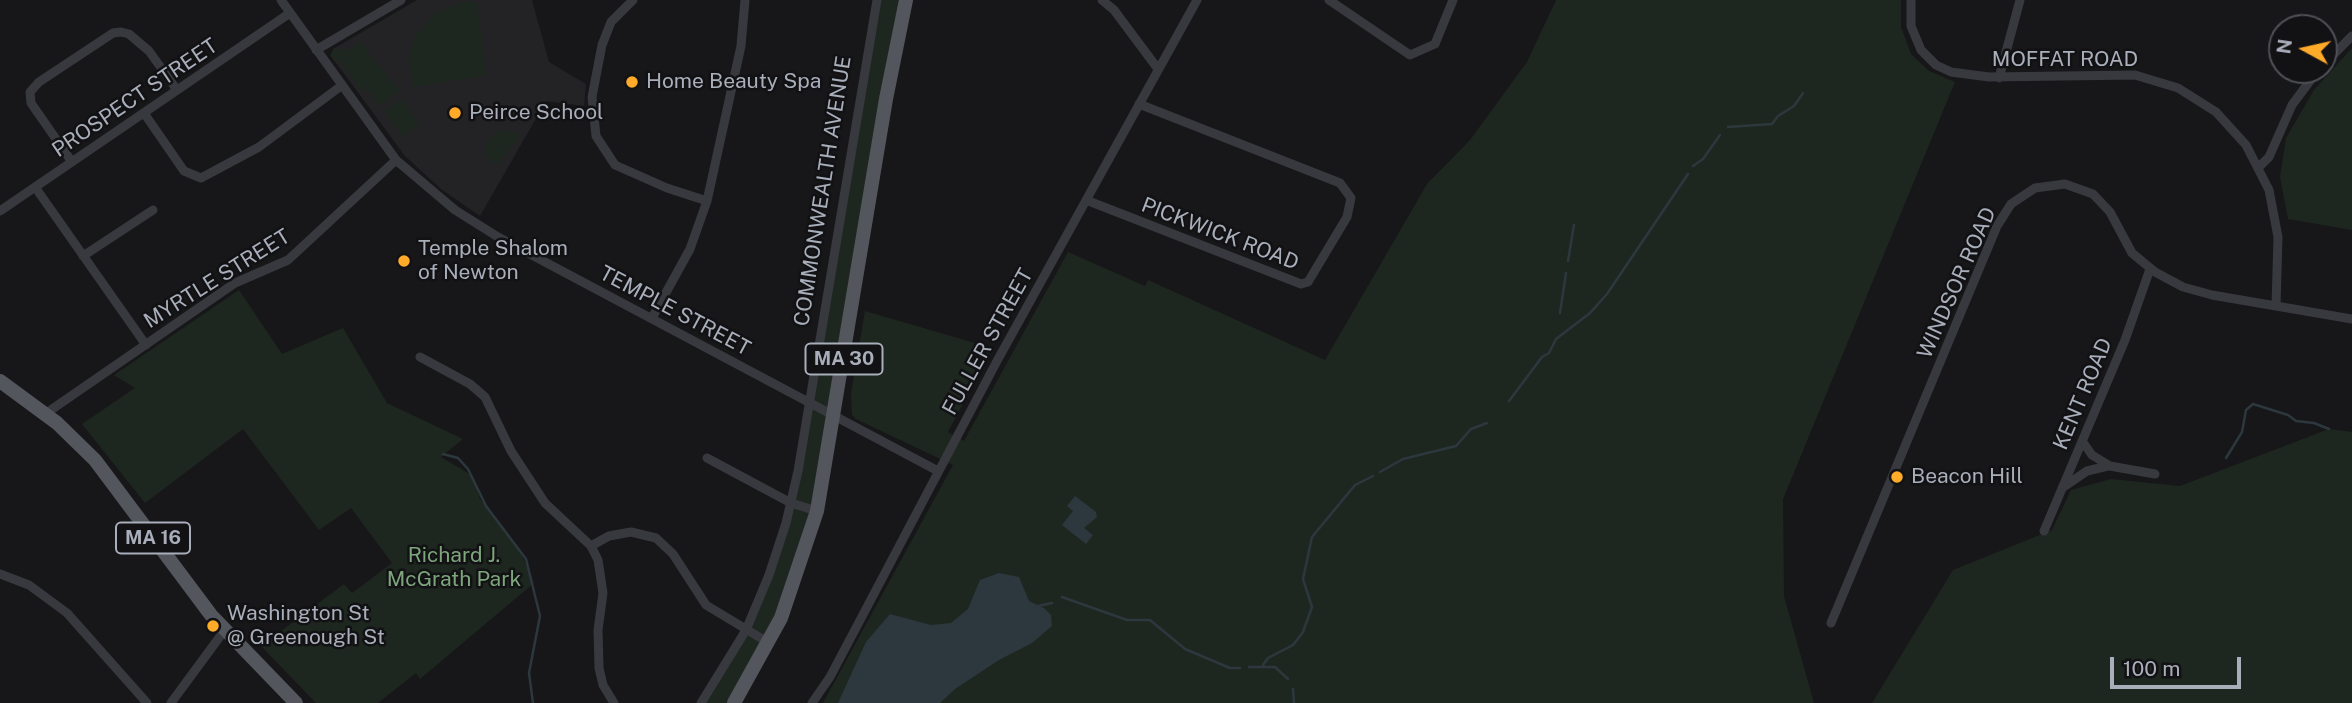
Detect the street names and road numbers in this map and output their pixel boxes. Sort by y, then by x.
street label: PROSPECT STREET [47,33,223,163]
street label: MOFFAT ROAD [1992,47,2138,73]
street label: COMMONWEALTH AVENUE [789,54,857,328]
street label: PICKWICK ROAD [1138,192,1302,276]
street label: WINDSOR ROAD [1912,203,2002,363]
street label: MYRTLE STREET [139,224,295,334]
street label: TEMPLE STREET [595,261,755,361]
street label: FULLER STREET [937,264,1039,420]
street label: KENT ROAD [2048,334,2118,454]
road number: MA 30 [806,344,882,374]
road number: MA 16 [116,523,190,554]

